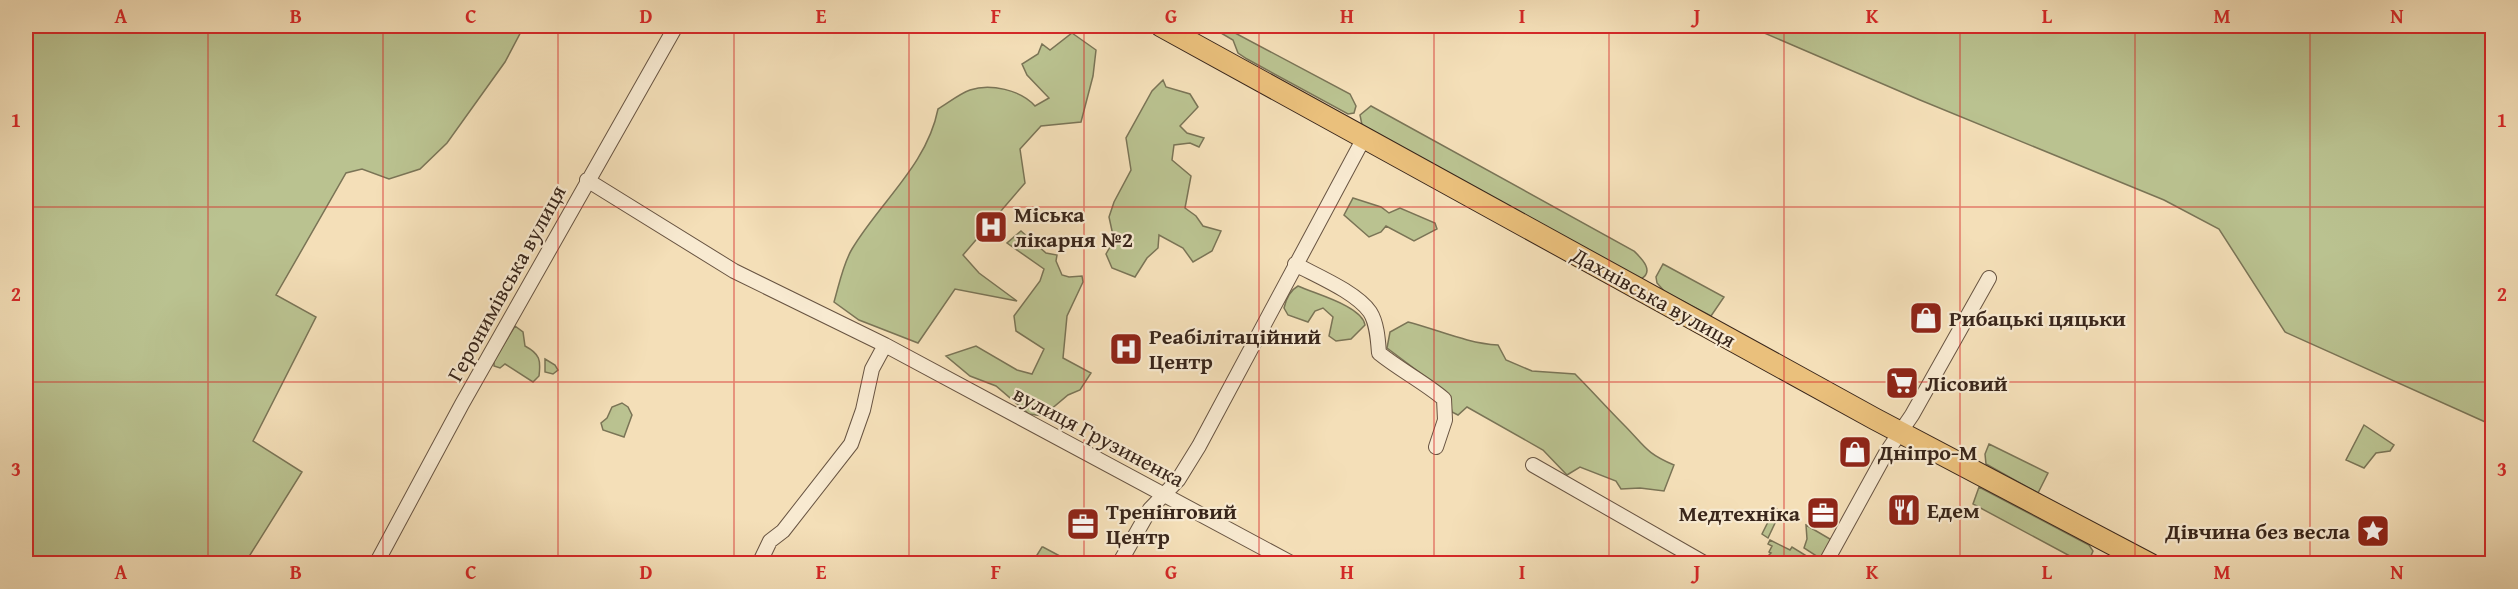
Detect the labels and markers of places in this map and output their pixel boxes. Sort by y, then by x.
place label: Міська лікарня №2 [1014,198,1133,255]
hospital icon: Міська лікарня №2 [973,209,1009,245]
shop icon: Рибацькі цяцьки [1908,300,1944,336]
place label: Рибацькі цяцьки [1949,302,2126,334]
place label: Реабілітаційний Центр [1149,320,1321,377]
hospital icon: Реабілітаційний Центр [1108,331,1144,367]
supermarket icon: Лісовий [1884,365,1920,401]
place label: Лісовий [1925,367,2008,399]
shop icon: Дніпро-М [1837,434,1873,470]
place label: Дніпро-М [1877,436,1977,468]
restaurant icon: Едем [1886,492,1922,528]
place label: Едем [1927,494,1980,526]
place label: Тренінговий Центр [1106,495,1237,552]
office icon: Медтехніка [1805,495,1841,531]
place label: Медтехніка [1679,497,1801,529]
office icon: Тренінговий Центр [1065,506,1101,542]
place icon: Дівчина без весла [2355,513,2391,549]
place label: Дівчина без весла [2164,515,2351,547]

